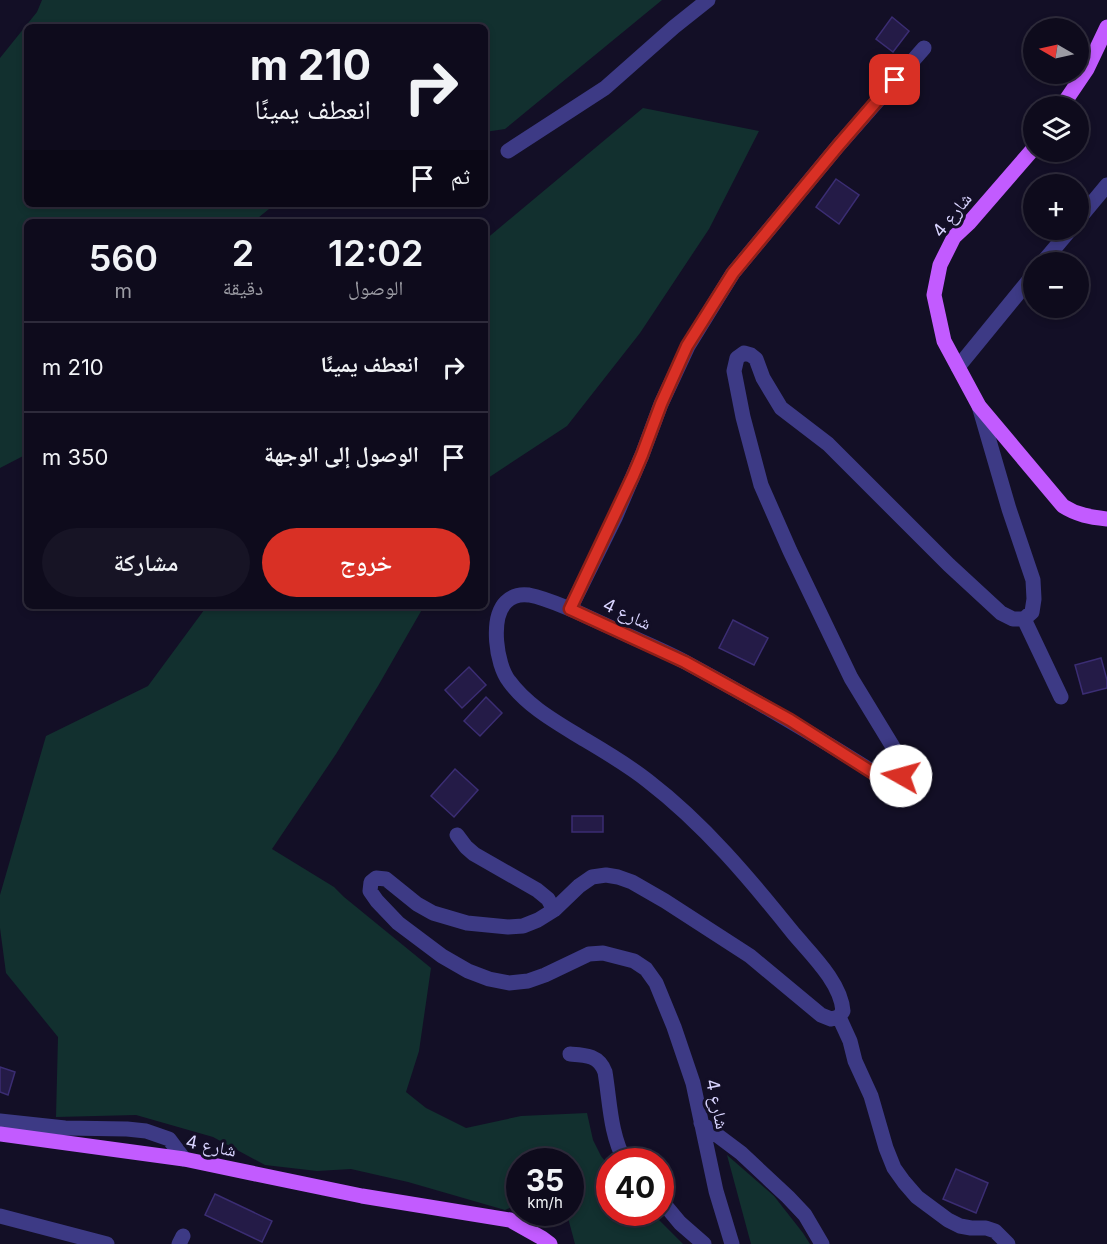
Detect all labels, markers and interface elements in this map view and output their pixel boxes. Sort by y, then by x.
north arrow [1023,18,1089,84]
map controls [1023,18,1089,318]
text: 210 m [250,39,371,90]
icon: right [392,48,470,126]
pin [869,54,920,105]
icon: arrive [878,63,911,96]
text: انعطف يمينًا [254,93,371,126]
button: layers [1023,96,1089,162]
icon: arrive [406,162,439,195]
text: ثم [451,163,470,189]
button: + [1023,174,1089,240]
street label: شارع 4 [927,188,977,242]
text: 2 [232,231,254,275]
text: 12:02 [328,231,423,275]
text: 560 [89,236,158,280]
button: − [1023,252,1089,318]
text: دقيقة [223,276,263,300]
text: الوصول [348,276,403,300]
text: m [115,279,132,303]
text: انعطف يمينًا [320,351,419,377]
icon: right [437,351,470,384]
text: 210 m [42,354,104,380]
text: الوصول إلى الوجهة [264,441,419,467]
icon: arrive [437,441,470,474]
text: 350 m [42,444,108,470]
button: مشاركة [42,528,250,597]
button: خروج [262,528,470,597]
street label: شارع 4 [599,593,655,635]
position arrow [869,744,933,808]
street label: شارع 4 [701,1077,733,1131]
street label: شارع 4 [184,1130,238,1162]
speed limit sign: 40 [596,1148,674,1226]
text: 35 [526,1162,564,1198]
text: km/h [527,1193,563,1212]

